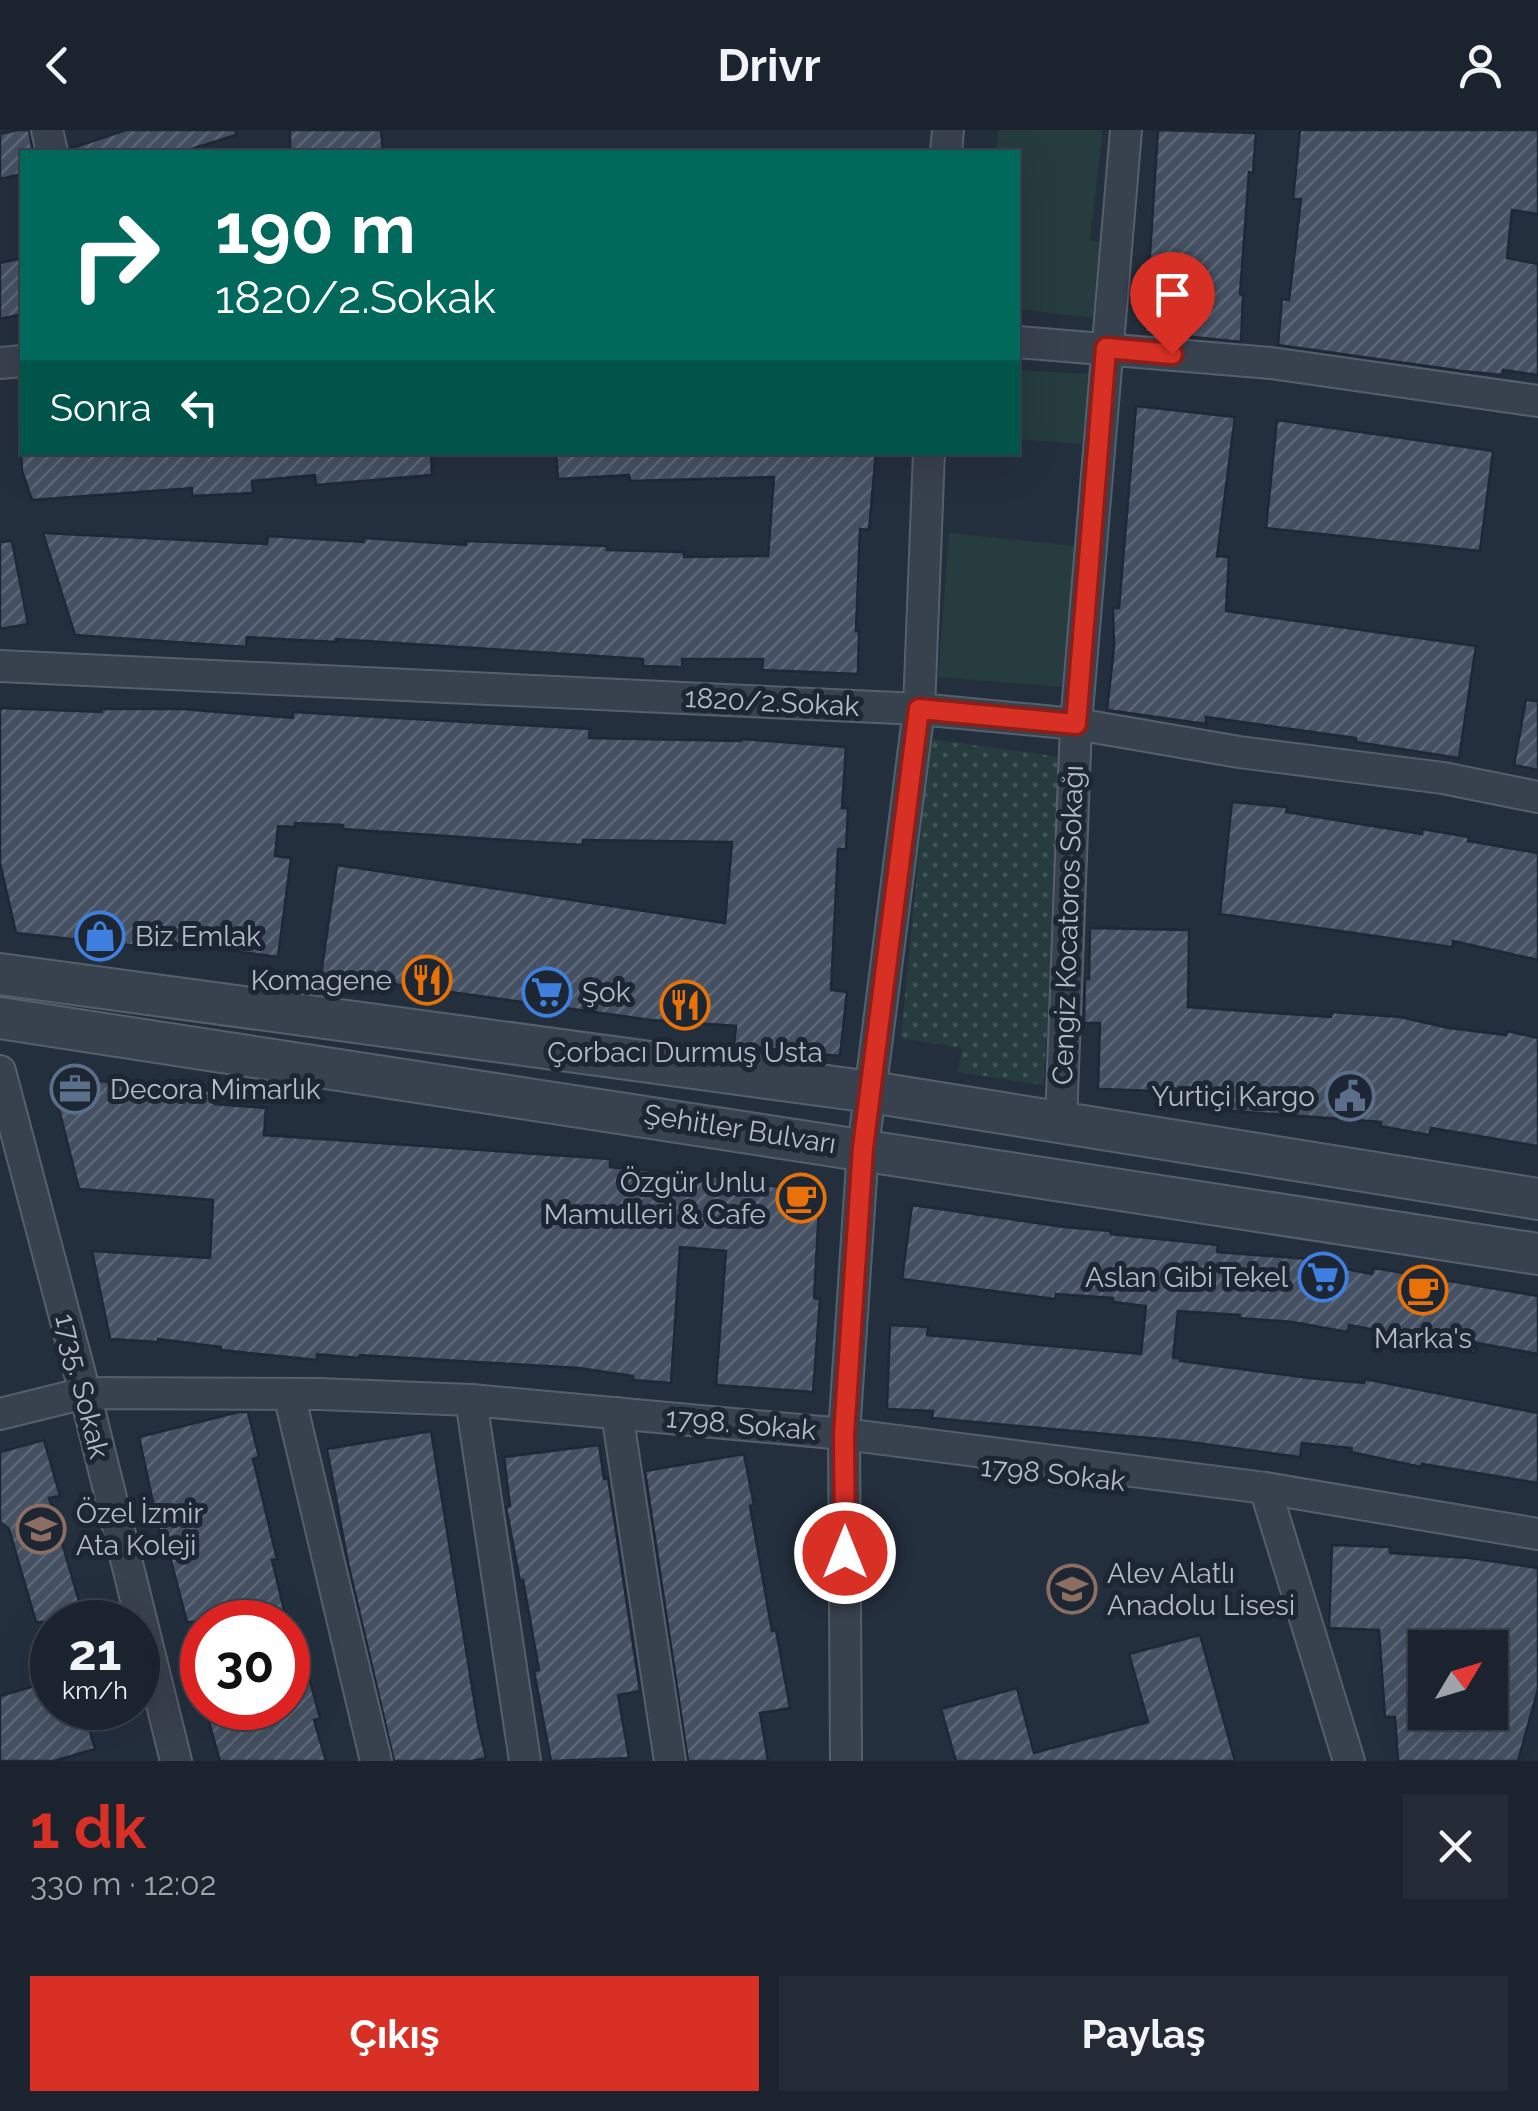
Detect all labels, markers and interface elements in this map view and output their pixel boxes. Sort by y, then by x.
icon: back [30,38,85,93]
icon: person [1453,38,1508,93]
text: Drivr [717,39,821,92]
text: 190 m [215,187,416,269]
icon: right [50,190,180,320]
pin [1130,252,1215,355]
icon: arrive [1145,267,1200,322]
text: 1820/2.Sokak [215,271,496,324]
icon: left [172,380,227,435]
text: Sonra [50,385,152,430]
street label: 1820/2.Sokak [684,681,860,723]
street label: Cengiz Kocatoros Sokağı [1046,764,1090,1086]
shop icon: Biz Emlak [74,910,126,962]
place label: Biz Emlak [135,920,261,953]
restaurant icon: Komagene [401,954,453,1006]
place label: Komagene [251,964,392,997]
supermarket icon: Şok [521,966,573,1018]
place label: Şok [582,976,631,1009]
restaurant icon: Çorbacı Durmuş Usta [659,979,711,1031]
place label: Çorbacı Durmuş Usta [547,1036,823,1069]
office icon: Decora Mimarlık [49,1063,101,1115]
public building icon: Yurtiçi Kargo [1324,1070,1376,1122]
place label: Decora Mimarlık [110,1073,321,1106]
place label: Yurtiçi Kargo [1151,1080,1315,1113]
street label: Şehitler Bulvarı [642,1098,838,1160]
place label: Özgür Unlu Mamulleri & Cafe [544,1166,766,1231]
cafe icon: Özgür Unlu Mamulleri & Cafe [775,1172,827,1224]
supermarket icon: Aslan Gibi Tekel [1297,1251,1349,1303]
place label: Aslan Gibi Tekel [1085,1261,1288,1294]
cafe icon: Marka's [1397,1264,1449,1316]
street label: 1735. Sokak [48,1310,116,1462]
place label: Marka's [1374,1322,1472,1355]
street label: 1798. Sokak [664,1401,818,1447]
street label: 1798 Sokak [979,1450,1127,1498]
place label: Özel İzmir Ata Koleji [76,1497,203,1562]
position arrow [793,1501,897,1605]
school or university icon: Özel İzmir Ata Koleji [15,1503,67,1555]
place label: Alev Alatlı Anadolu Lisesi [1107,1557,1295,1622]
school or university icon: Alev Alatlı Anadolu Lisesi [1046,1563,1098,1615]
speed limit sign: 30 [180,1600,310,1730]
text: 21 [69,1623,121,1682]
north arrow [1408,1630,1508,1730]
map controls [1408,1630,1508,1730]
text: km/h [62,1675,128,1705]
text: 1 dk [30,1792,146,1862]
button: close [1403,1794,1508,1899]
text: 330 m · 12:02 [30,1865,216,1902]
button: Çıkış [30,1976,759,2091]
button: Paylaş [779,1976,1508,2091]

